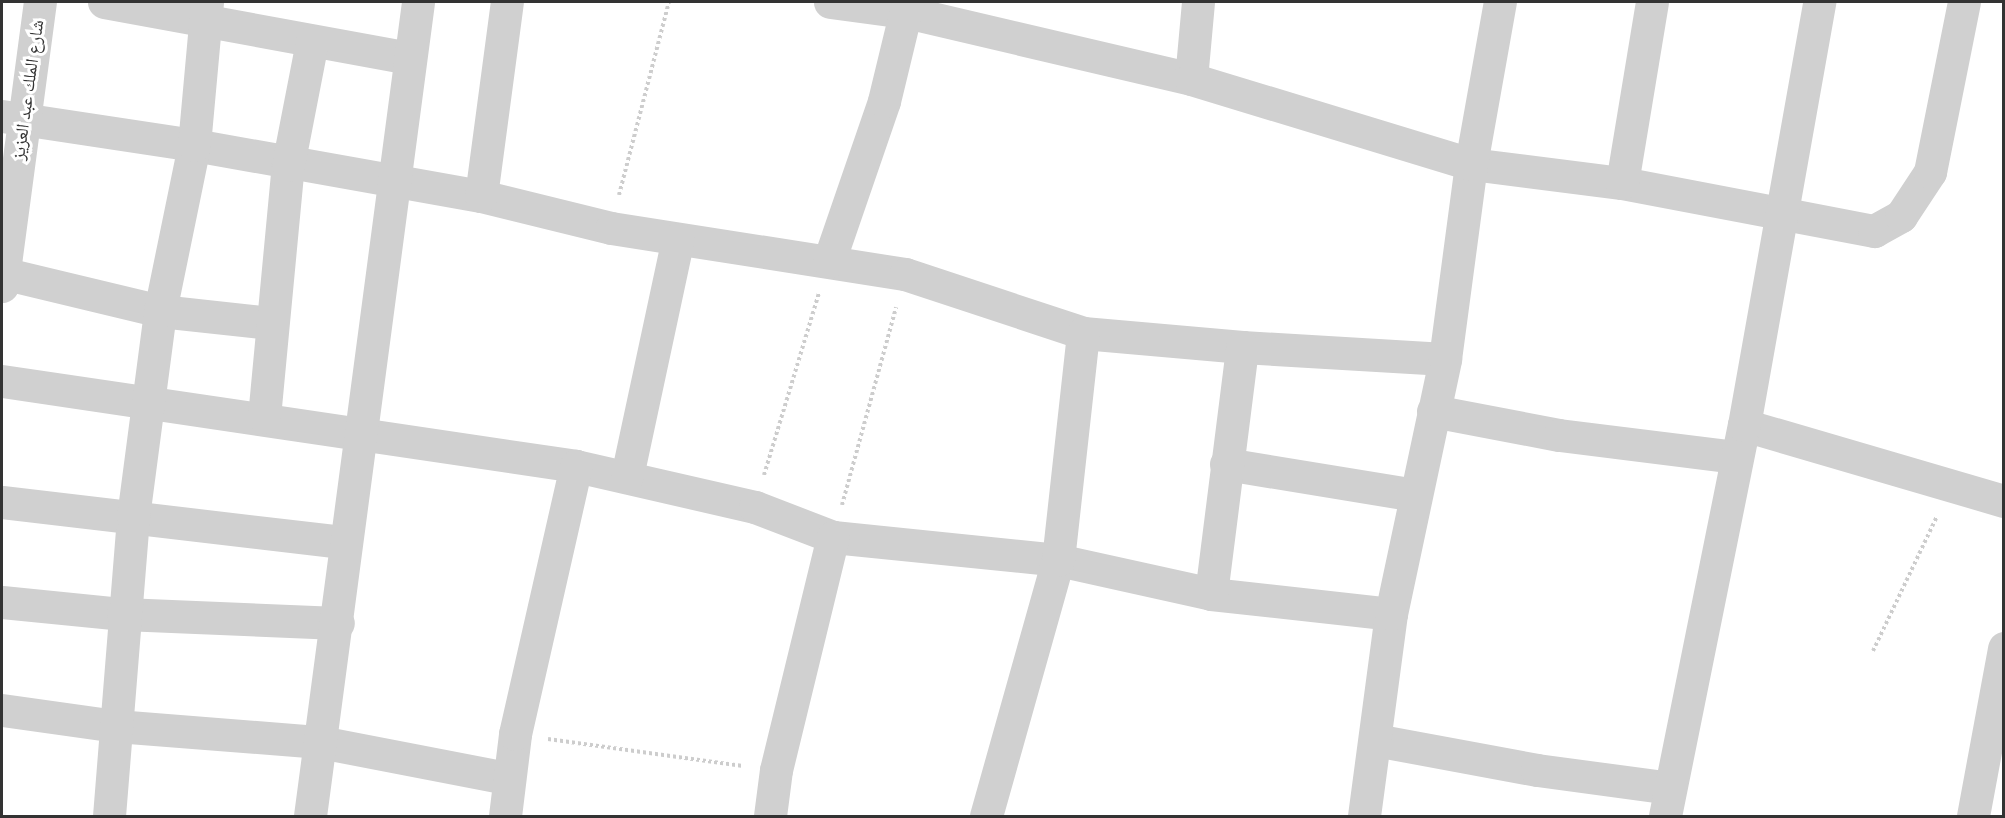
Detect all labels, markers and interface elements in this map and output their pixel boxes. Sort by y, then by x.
street label: شارع الملك عبد العزيز [7,19,49,161]

